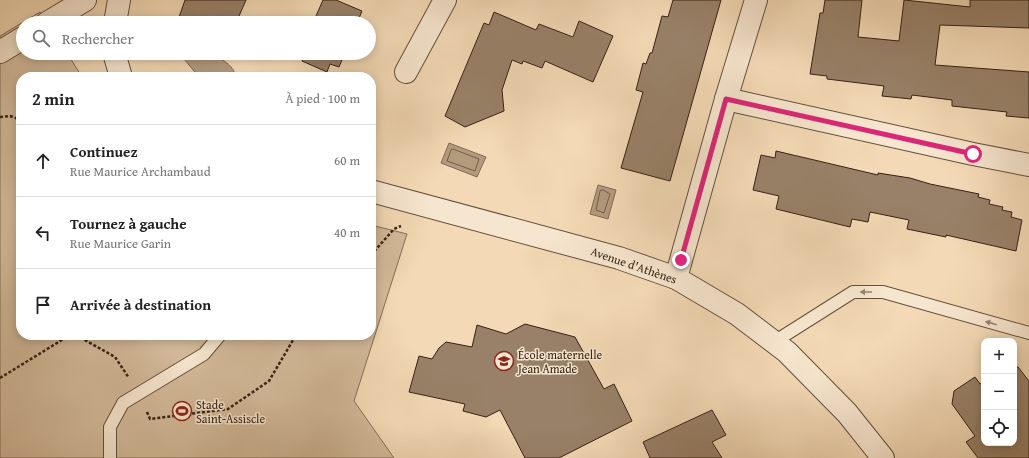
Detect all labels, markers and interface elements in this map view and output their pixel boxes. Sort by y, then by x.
search box [16,16,376,60]
icon: search [30,27,52,49]
text: Rechercher [62,28,134,49]
text: 2 min [32,86,74,111]
text: À pied · 100 m [285,89,360,108]
text: Continuez [70,141,138,162]
route start [964,145,982,163]
icon: ahead [32,150,54,172]
text: 60 m [334,151,360,170]
text: Rue Maurice Archambaud [70,162,211,181]
text: Tournez à gauche [70,213,187,234]
icon: left [32,222,54,244]
text: 40 m [334,223,360,242]
text: Rue Maurice Garin [70,234,171,253]
street label: Avenue d'Athènes [589,242,680,288]
route end [672,251,690,269]
one-way arrow [859,289,872,295]
icon: arrive [32,294,54,316]
text: Arrivée à destination [70,294,211,315]
one-way arrow [985,319,998,325]
map controls [981,338,1017,446]
button: + [981,338,1017,374]
place label: École maternelle Jean Amade [516,346,603,377]
school or university icon: École maternelle Jean Amade [493,350,515,372]
button: − [981,374,1017,410]
place label: Stade Saint-Assiscle [196,396,265,427]
sports icon: Stade Saint-Assiscle [171,400,193,422]
button: locate [981,410,1017,446]

